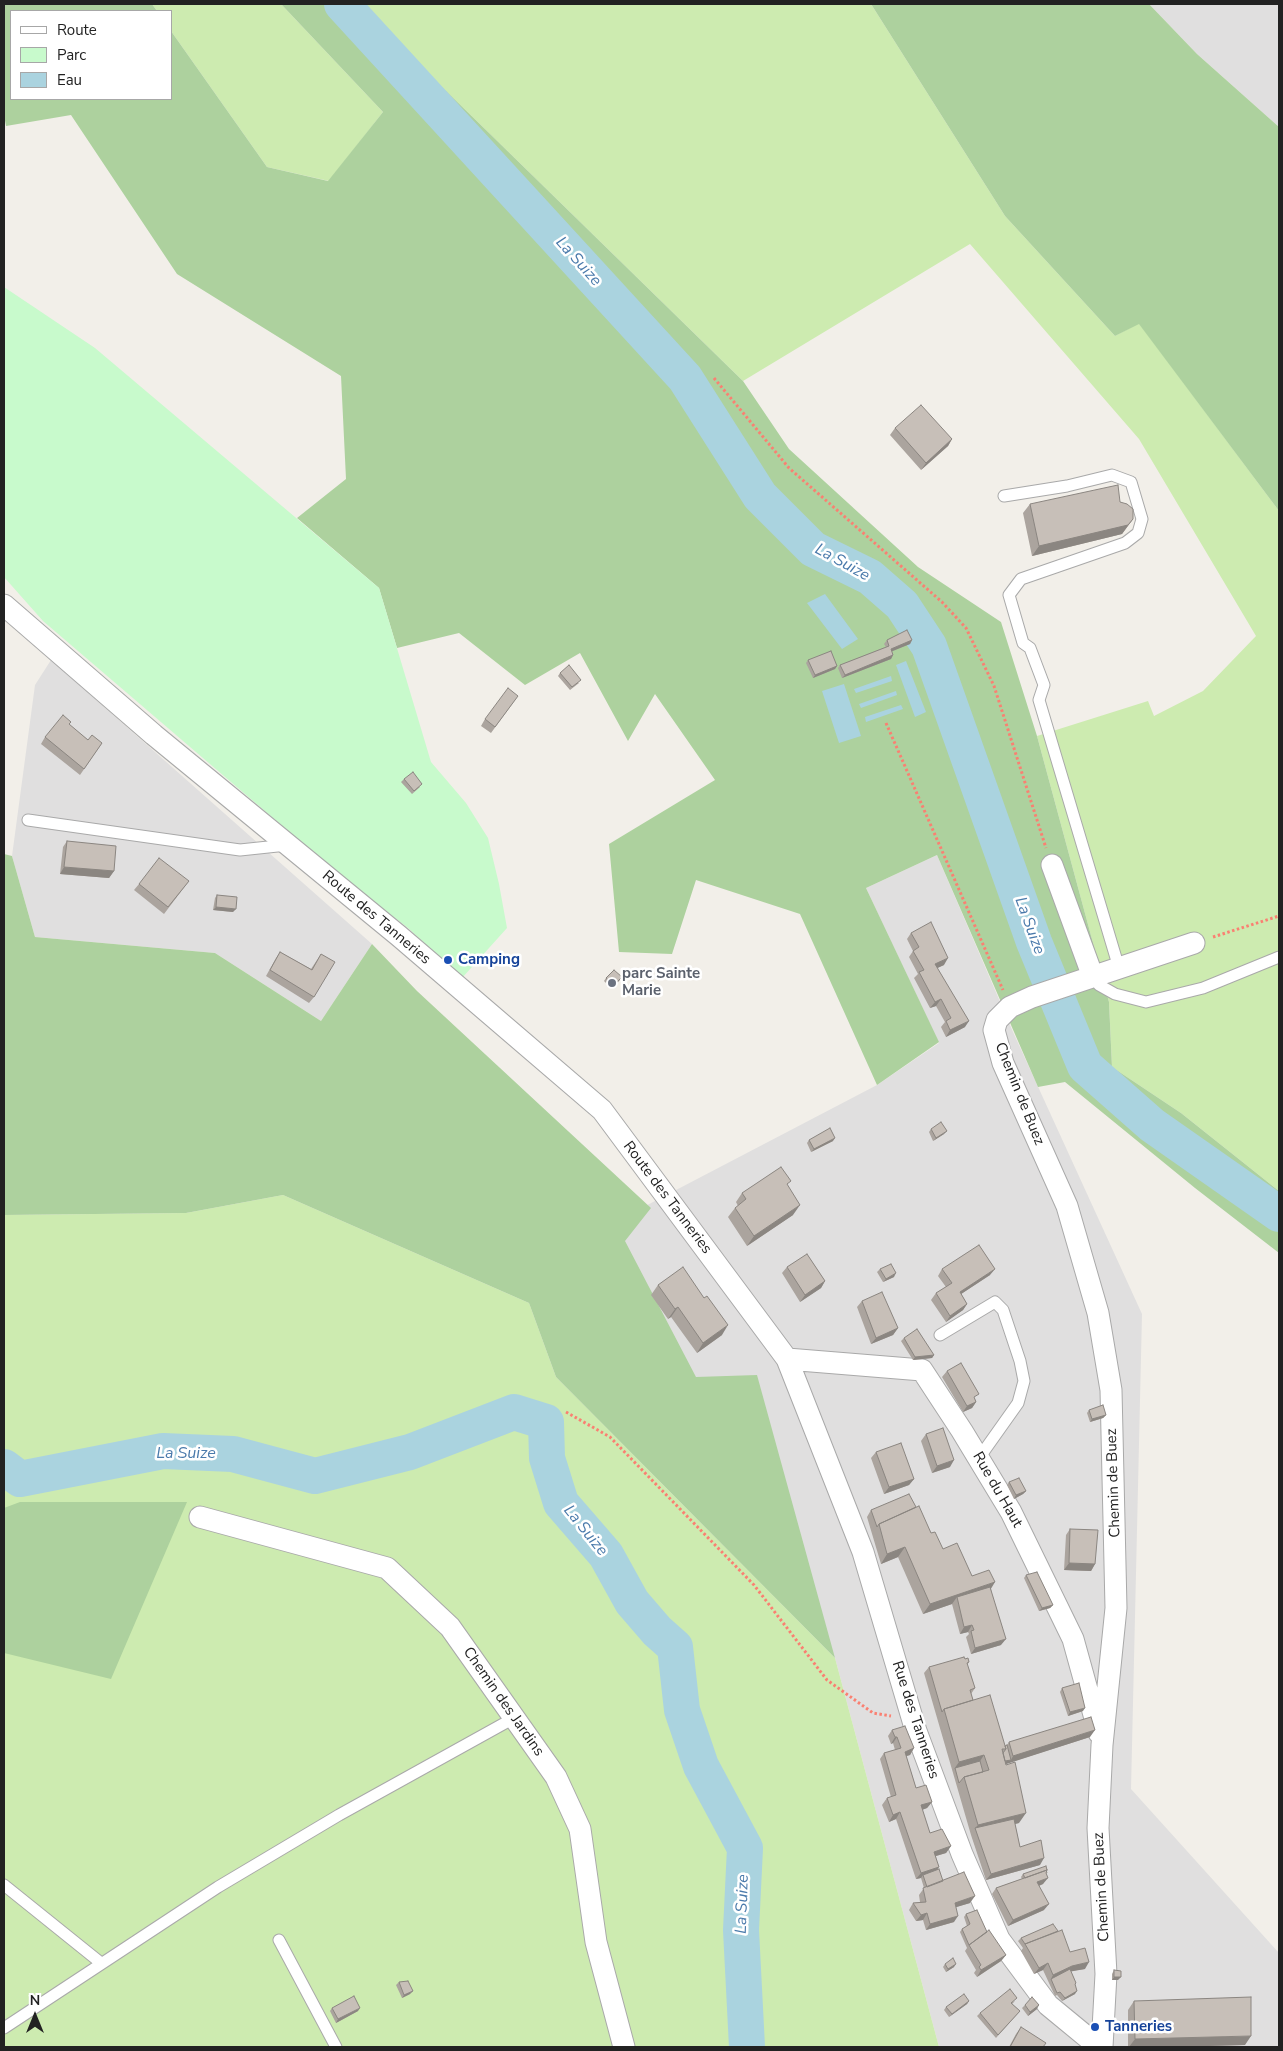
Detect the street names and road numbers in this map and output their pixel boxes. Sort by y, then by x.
street label: Route des Tanneries [318,867,434,969]
street label: Chemin de Buez [990,1040,1048,1148]
street label: Route des Tanneries [619,1138,715,1258]
street label: Chemin de Buez [1103,1428,1125,1538]
street label: Rue du Haut [968,1449,1026,1531]
street label: Chemin des Jardins [459,1644,547,1760]
street label: Rue des Tanneries [887,1659,943,1781]
street label: Chemin de Buez [1090,1832,1114,1942]

